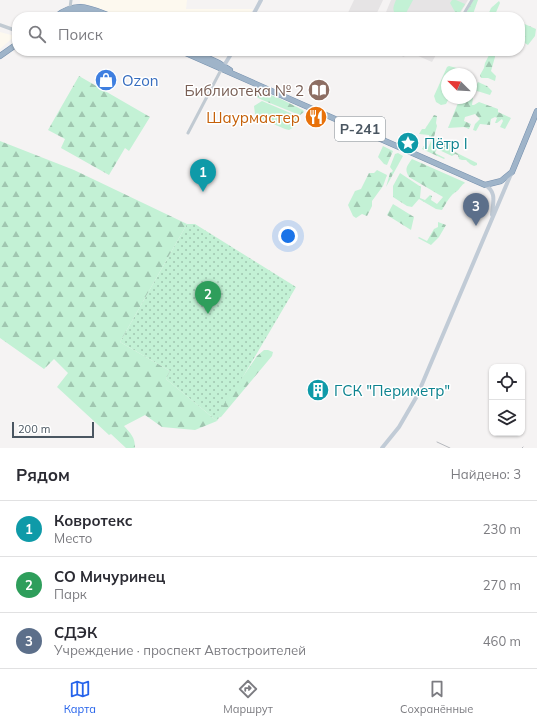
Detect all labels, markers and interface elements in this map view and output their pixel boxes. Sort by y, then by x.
search box [12,12,525,56]
icon: search [26,23,48,45]
text: Поиск [58,25,103,44]
shop icon: Ozon [93,67,119,93]
north arrow [441,68,477,104]
place label: Ozon [122,71,159,90]
library icon: Библиотека № 2 [306,77,332,103]
place label: Библиотека № 2 [184,81,304,100]
restaurant icon: Шаурмастер [303,104,329,130]
place label: Шаурмастер [206,108,300,127]
road number: Р-241 [335,117,385,141]
place icon: Пётр I [395,130,421,156]
place label: Пётр I [424,134,468,153]
pin: 1 [190,159,216,192]
pin: 3 [463,193,489,226]
your location [278,226,298,246]
pin: 2 [195,281,221,314]
map controls [489,364,525,436]
button: locate [489,364,525,400]
building icon: ГСК "Периметр" [305,377,331,403]
place label: ГСК "Периметр" [334,381,450,400]
button: layers [489,400,525,436]
scale bar [12,420,94,439]
text: 200 m [18,422,50,436]
text: Рядом [16,464,70,485]
text: Найдено: 3 [451,466,521,482]
text: Ковротекс [54,511,133,530]
text: 1 [25,521,33,537]
text: 230 m [483,521,521,537]
text: Место [54,530,92,546]
text: СО Мичуринец [54,567,165,586]
text: 2 [25,577,33,593]
text: 270 m [483,577,521,593]
text: Парк [54,586,87,602]
text: СДЭК [54,623,97,642]
text: 3 [25,633,33,649]
text: 460 m [483,633,521,649]
text: Учреждение · проспект Автостроителей [54,642,306,658]
tab: Карта [64,678,96,716]
tab: Маршрут [223,678,273,716]
tab: Сохранённые [400,678,473,716]

